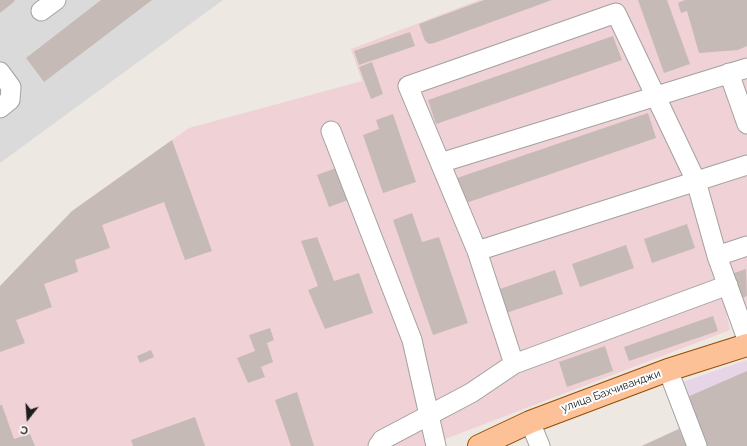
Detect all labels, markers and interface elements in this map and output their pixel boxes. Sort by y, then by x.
street label: улица Бахчиванджи [560,367,662,415]
north arrow [8,398,48,438]
text: С [19,423,30,437]

